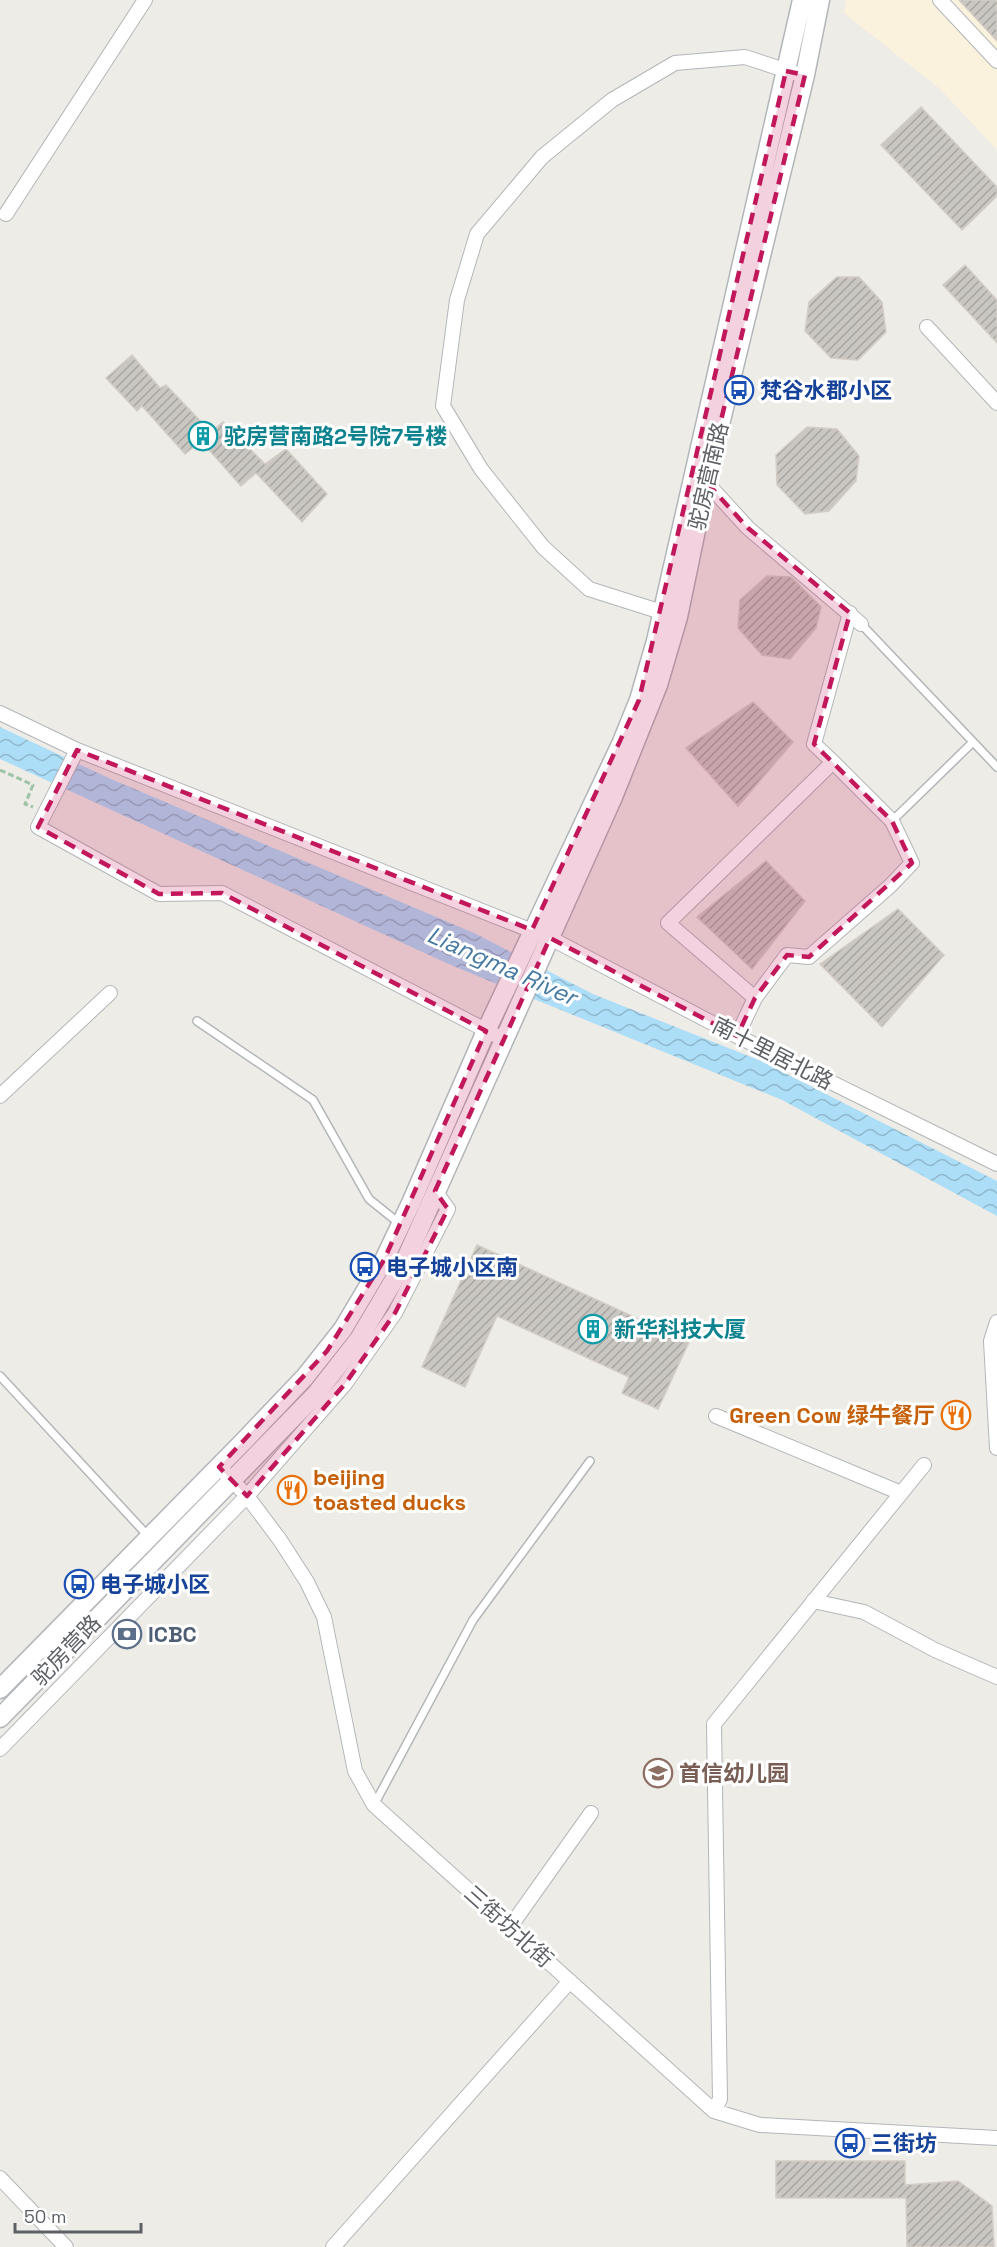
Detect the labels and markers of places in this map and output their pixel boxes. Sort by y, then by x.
bus stop icon: 梵谷水郡小区 [723,374,755,406]
place label: 梵谷水郡小区 [760,376,892,404]
building icon: 驼房营南路2号院7号楼 [187,420,219,452]
place label: 驼房营南路2号院7号楼 [224,422,447,450]
bus stop icon: 电子城小区南 [349,1251,381,1283]
place label: 电子城小区南 [386,1253,518,1281]
building icon: 新华科技大厦 [577,1313,609,1345]
place label: 新华科技大厦 [614,1315,746,1343]
restaurant icon: Green Cow 绿牛餐厅 [940,1399,972,1431]
place label: Green Cow 绿牛餐厅 [729,1401,935,1429]
place label: beijing toasted ducks [313,1463,466,1516]
restaurant icon: beijing toasted ducks [276,1474,308,1506]
bus stop icon: 电子城小区 [63,1568,95,1600]
place label: 电子城小区 [100,1570,210,1598]
bank icon: ICBC [111,1618,143,1650]
place label: ICBC [148,1620,197,1648]
school or university icon: 首信幼儿园 [642,1757,674,1789]
place label: 首信幼儿园 [679,1759,789,1787]
bus stop icon: 三街坊 [834,2127,866,2159]
place label: 三街坊 [871,2129,937,2157]

